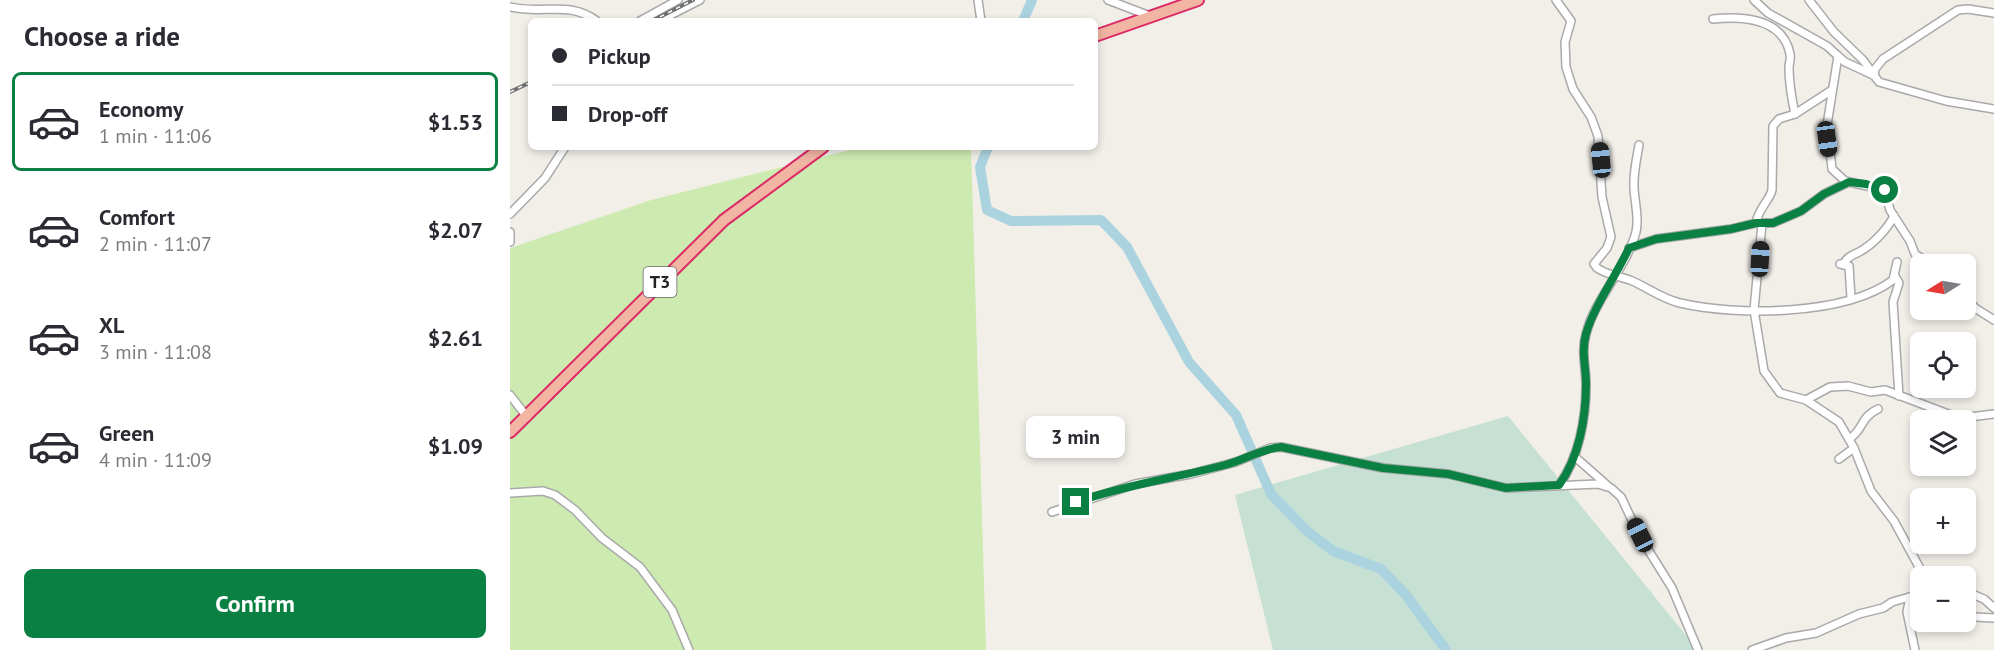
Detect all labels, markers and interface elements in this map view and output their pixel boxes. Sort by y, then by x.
text: Choose a ride [24,19,180,53]
text: Pickup [588,42,651,70]
icon: car [27,95,81,149]
text: Economy [99,95,183,123]
text: Drop-off [588,100,667,128]
text: $1.53 [428,108,483,136]
car [1816,120,1838,158]
text: 1 min · 11:06 [99,123,212,149]
car [1590,141,1612,179]
route start [1871,176,1898,203]
icon: car [27,203,81,257]
text: Comfort [99,203,175,231]
text: $2.07 [428,216,483,244]
text: 2 min · 11:07 [99,231,212,257]
car [1750,241,1770,277]
north arrow [1910,254,1976,320]
map controls [1910,254,1976,632]
road number: T3 [644,267,676,297]
icon: car [27,311,81,365]
text: XL [99,311,124,339]
text: $2.61 [428,324,483,352]
button: locate [1910,332,1976,398]
text: 3 min · 11:08 [99,339,212,365]
button: layers [1910,410,1976,476]
callout: 3 min [1026,415,1126,457]
icon: car [27,419,81,473]
text: Green [99,419,154,447]
text: 3 min [1051,424,1100,450]
text: $1.09 [428,432,483,460]
text: 4 min · 11:09 [99,447,212,473]
route end [1062,488,1089,515]
button: + [1910,488,1976,554]
car [1624,515,1656,555]
button: − [1910,566,1976,632]
button: Confirm [24,569,486,638]

